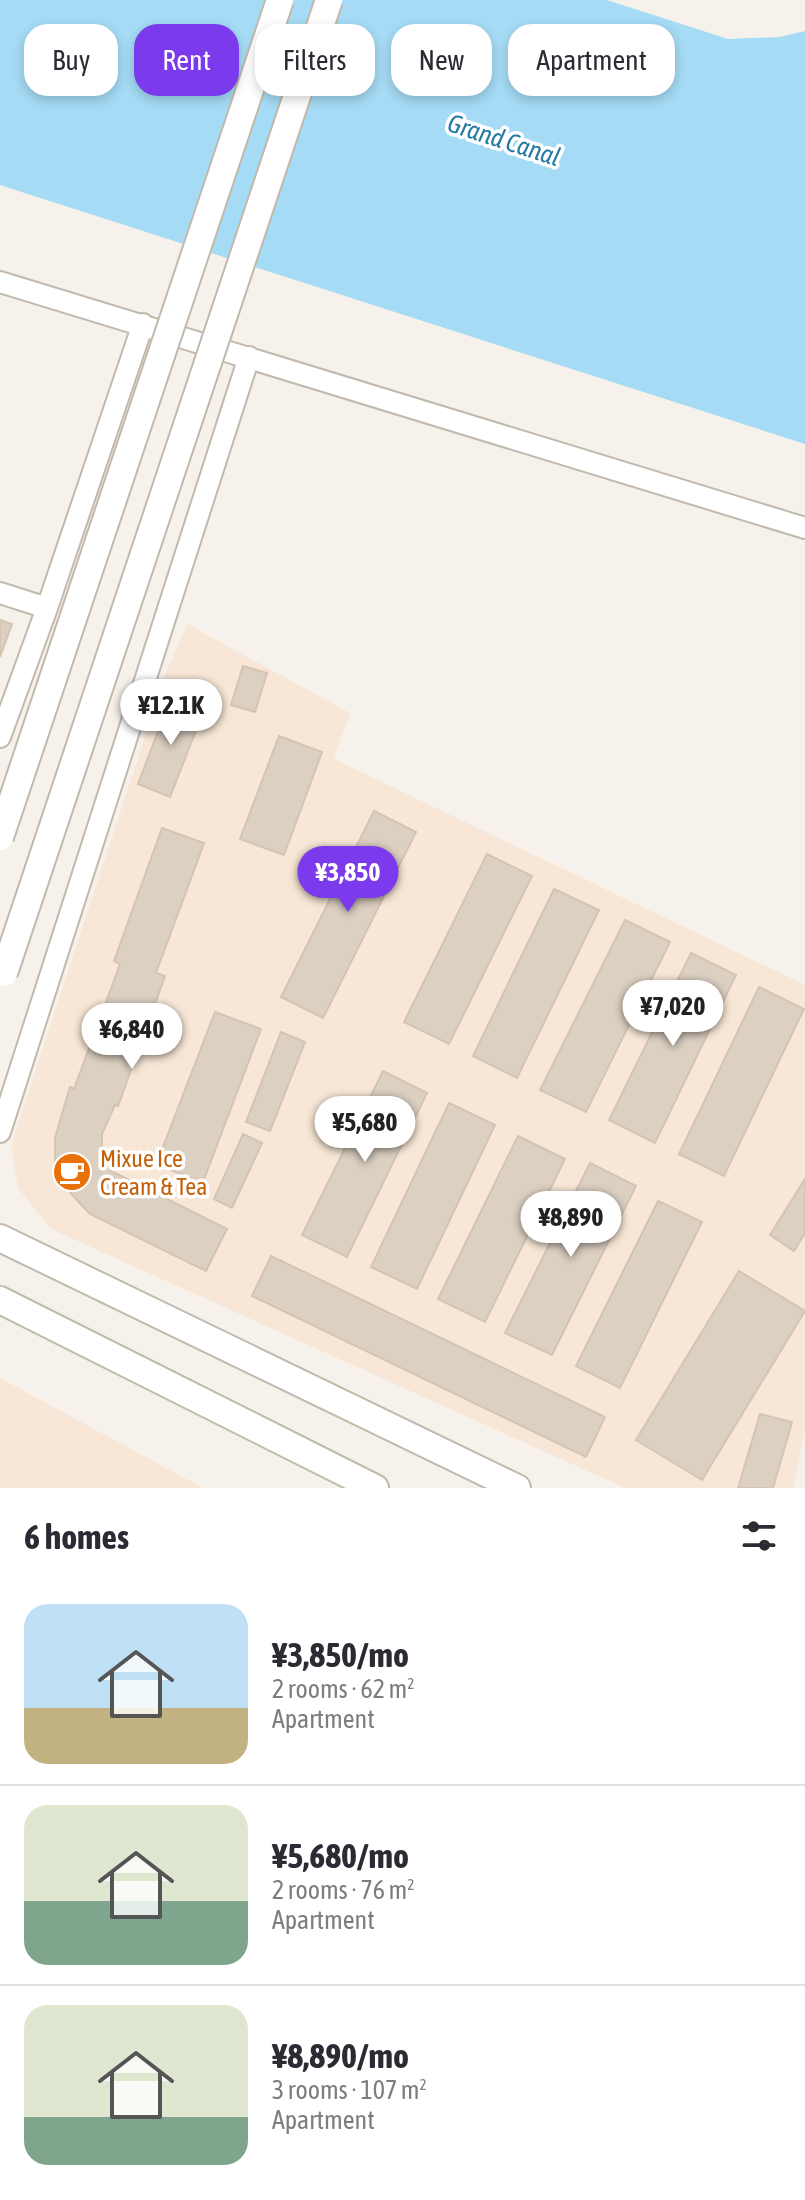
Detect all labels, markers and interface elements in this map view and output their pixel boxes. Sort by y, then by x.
chip: Buy [24,24,118,96]
chip: Rent [134,24,239,96]
chip: Filters [255,24,375,96]
chip: New [391,24,492,96]
chip: Apartment [508,24,675,96]
water label: Grand Canal [444,108,564,172]
pin: ¥12.1K [106,679,236,747]
text: ¥12.1K [138,690,204,720]
pin: ¥3,850 [283,846,413,914]
text: ¥3,850 [315,857,381,887]
pin: ¥7,020 [608,980,738,1048]
text: ¥7,020 [640,991,706,1021]
pin: ¥6,840 [67,1003,197,1071]
text: ¥6,840 [99,1014,165,1044]
pin: ¥5,680 [300,1096,430,1164]
text: ¥5,680 [332,1107,398,1137]
place label: Mixue Ice Cream & Tea [100,1145,207,1200]
cafe icon: Mixue Ice Cream & Tea [51,1151,93,1193]
pin: ¥8,890 [506,1191,636,1259]
text: ¥8,890 [538,1202,604,1232]
icon: filters [737,1514,781,1558]
text: 6 homes [24,1517,129,1556]
text: ¥3,850/mo [272,1635,409,1674]
icon: home [88,1636,184,1732]
text: 2 rooms · 62 m² [272,1674,414,1704]
text: Apartment [272,1704,375,1734]
text: ¥5,680/mo [272,1836,409,1875]
icon: home [88,1837,184,1933]
text: 2 rooms · 76 m² [272,1875,414,1905]
text: Apartment [272,1905,375,1935]
text: ¥8,890/mo [272,2036,409,2075]
icon: home [88,2037,184,2133]
text: 3 rooms · 107 m² [272,2075,427,2105]
text: Apartment [272,2105,375,2135]

